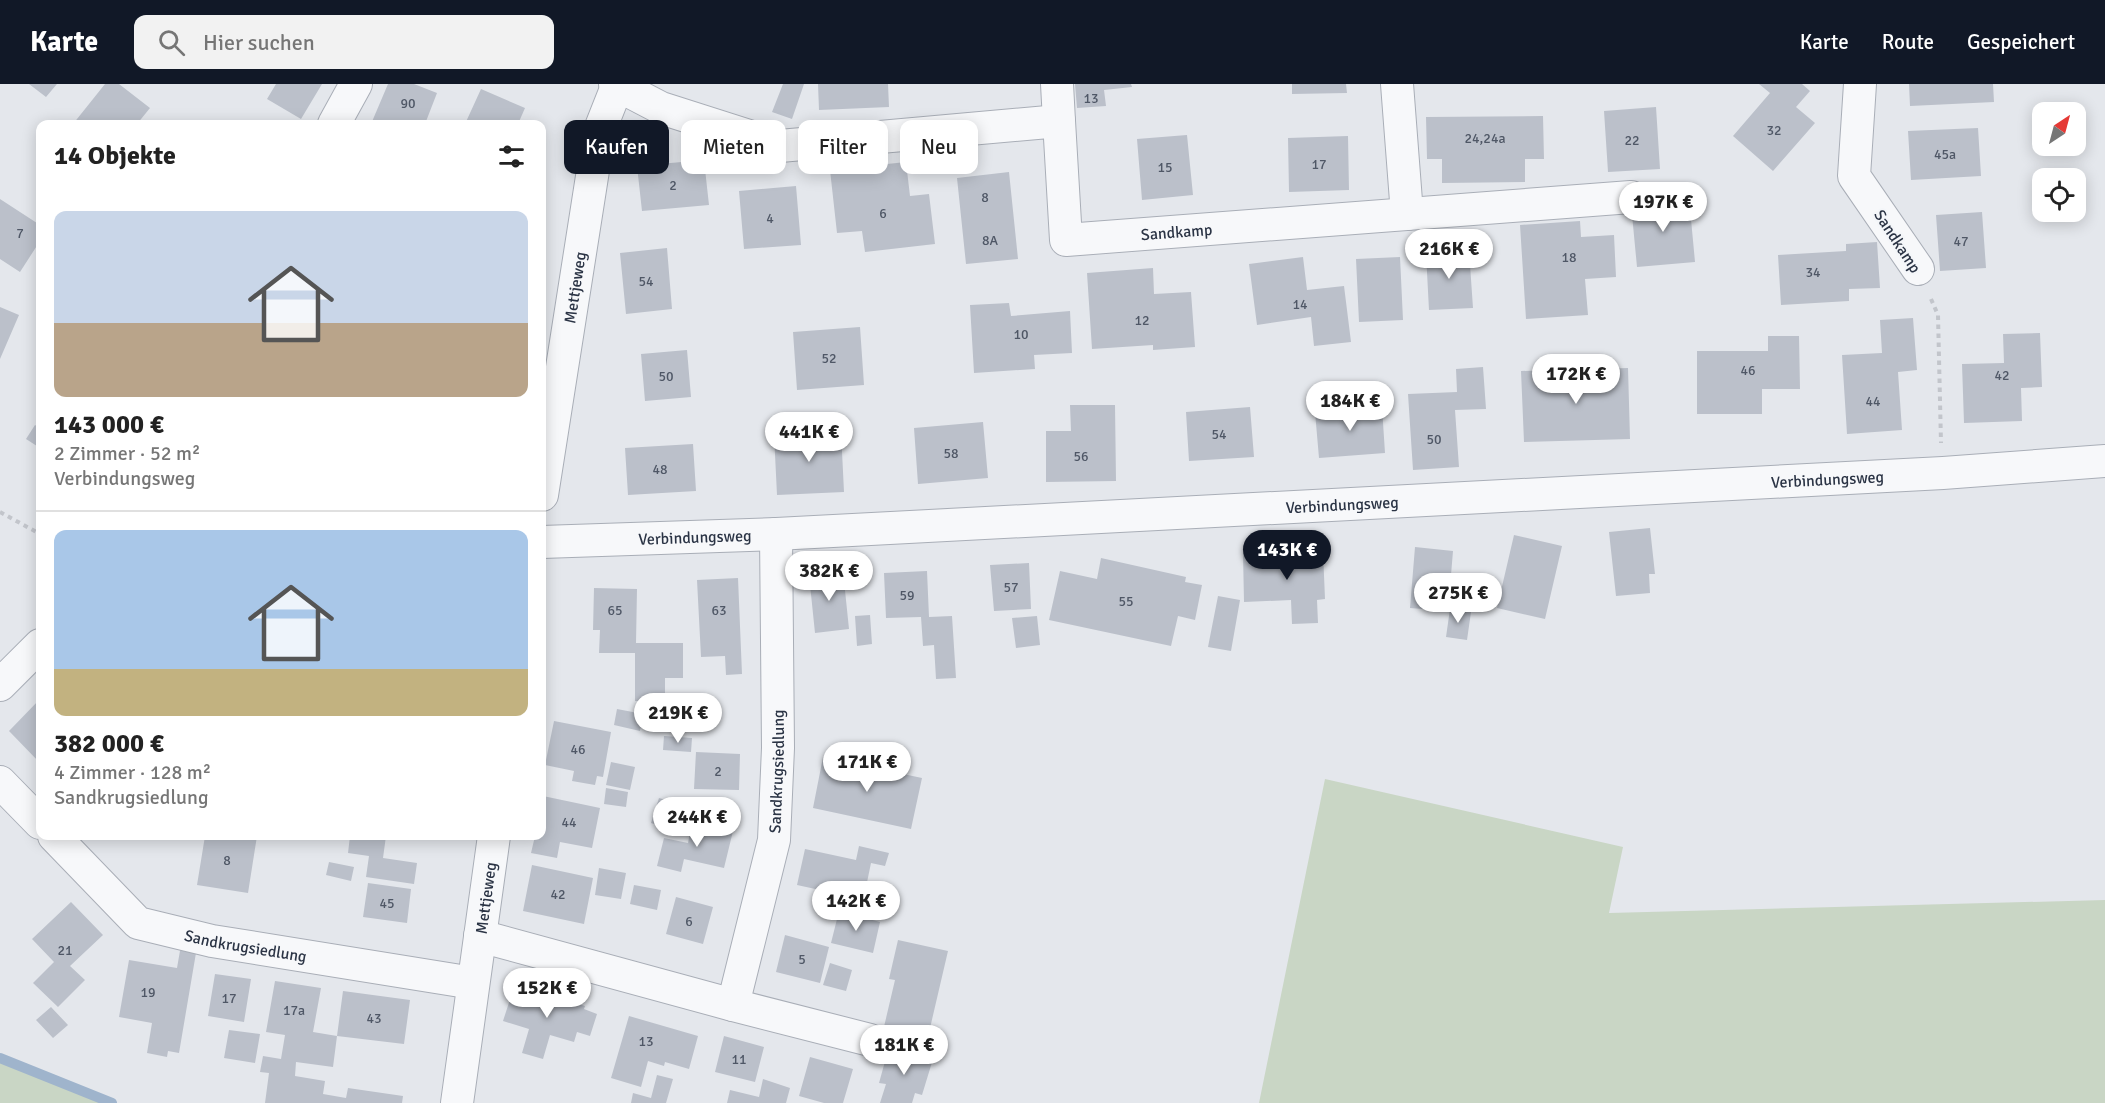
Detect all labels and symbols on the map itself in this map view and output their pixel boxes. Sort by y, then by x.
house number: 13 [1083,90,1099,107]
house number: 90 [400,95,416,112]
north arrow [2032,102,2086,156]
house number: 32 [1766,122,1782,139]
house number: 24,24a [1464,130,1506,147]
house number: 22 [1624,132,1640,149]
house number: 45a [1934,146,1956,163]
house number: 17 [1311,156,1327,173]
house number: 15 [1157,159,1173,176]
house number: 2 [669,177,677,194]
pin: 197K € [1614,182,1712,233]
house number: 8 [981,189,989,206]
house number: 6 [879,205,887,222]
street label: Sandkamp [1869,206,1925,277]
house number: 4 [766,210,774,227]
street label: Sandkamp [1140,220,1213,245]
house number: 7 [16,225,24,242]
pin: 216K € [1400,229,1498,280]
house number: 8A [982,232,998,249]
house number: 47 [1953,233,1969,250]
house number: 18 [1561,249,1577,266]
street label: Mettjeweg [560,250,591,325]
house number: 34 [1805,264,1821,281]
house number: 54 [638,273,654,290]
house number: 14 [1292,296,1308,313]
house number: 12 [1134,312,1150,329]
house number: 10 [1013,326,1029,343]
house number: 52 [821,350,837,367]
pin: 172K € [1527,354,1625,405]
house number: 46 [1740,362,1756,379]
house number: 42 [1994,367,2010,384]
house number: 50 [658,368,674,385]
pin: 184K € [1301,381,1399,432]
house number: 44 [1865,393,1881,410]
pin: 441K € [760,412,858,463]
house number: 54 [1211,426,1227,443]
house number: 50 [1426,431,1442,448]
house number: 58 [943,445,959,462]
house number: 56 [1073,448,1089,465]
house number: 48 [652,461,668,478]
street label: Verbindungsweg [1770,467,1884,493]
street label: Verbindungsweg [1285,492,1399,518]
street label: Verbindungsweg [638,526,752,550]
pin: 143K € [1238,530,1336,581]
pin: 382K € [780,551,878,602]
pin: 275K € [1409,573,1507,624]
house number: 57 [1003,579,1019,596]
house number: 59 [899,587,915,604]
house number: 55 [1118,593,1134,610]
house number: 65 [607,602,623,619]
house number: 63 [711,602,727,619]
pin: 219K € [629,693,727,744]
street label: Sandkrugsiedlung [765,709,789,834]
house number: 46 [570,741,586,758]
pin: 171K € [818,742,916,793]
house number: 2 [714,763,722,780]
pin: 244K € [648,797,746,848]
house number: 44 [561,814,577,831]
house number: 8 [223,852,231,869]
street label: Mettjeweg [472,861,501,935]
pin: 142K € [807,881,905,932]
house number: 42 [550,886,566,903]
house number: 45 [379,895,395,912]
house number: 6 [685,913,693,930]
street label: Sandkrugsiedlung [182,926,308,967]
house number: 21 [57,942,73,959]
house number: 5 [798,951,806,968]
pin: 152K € [498,968,596,1019]
house number: 19 [140,984,156,1001]
house number: 17 [221,990,237,1007]
house number: 17a [283,1002,305,1019]
house number: 43 [366,1010,382,1027]
pin: 181K € [855,1025,953,1076]
house number: 13 [638,1033,654,1050]
house number: 11 [731,1051,747,1068]

